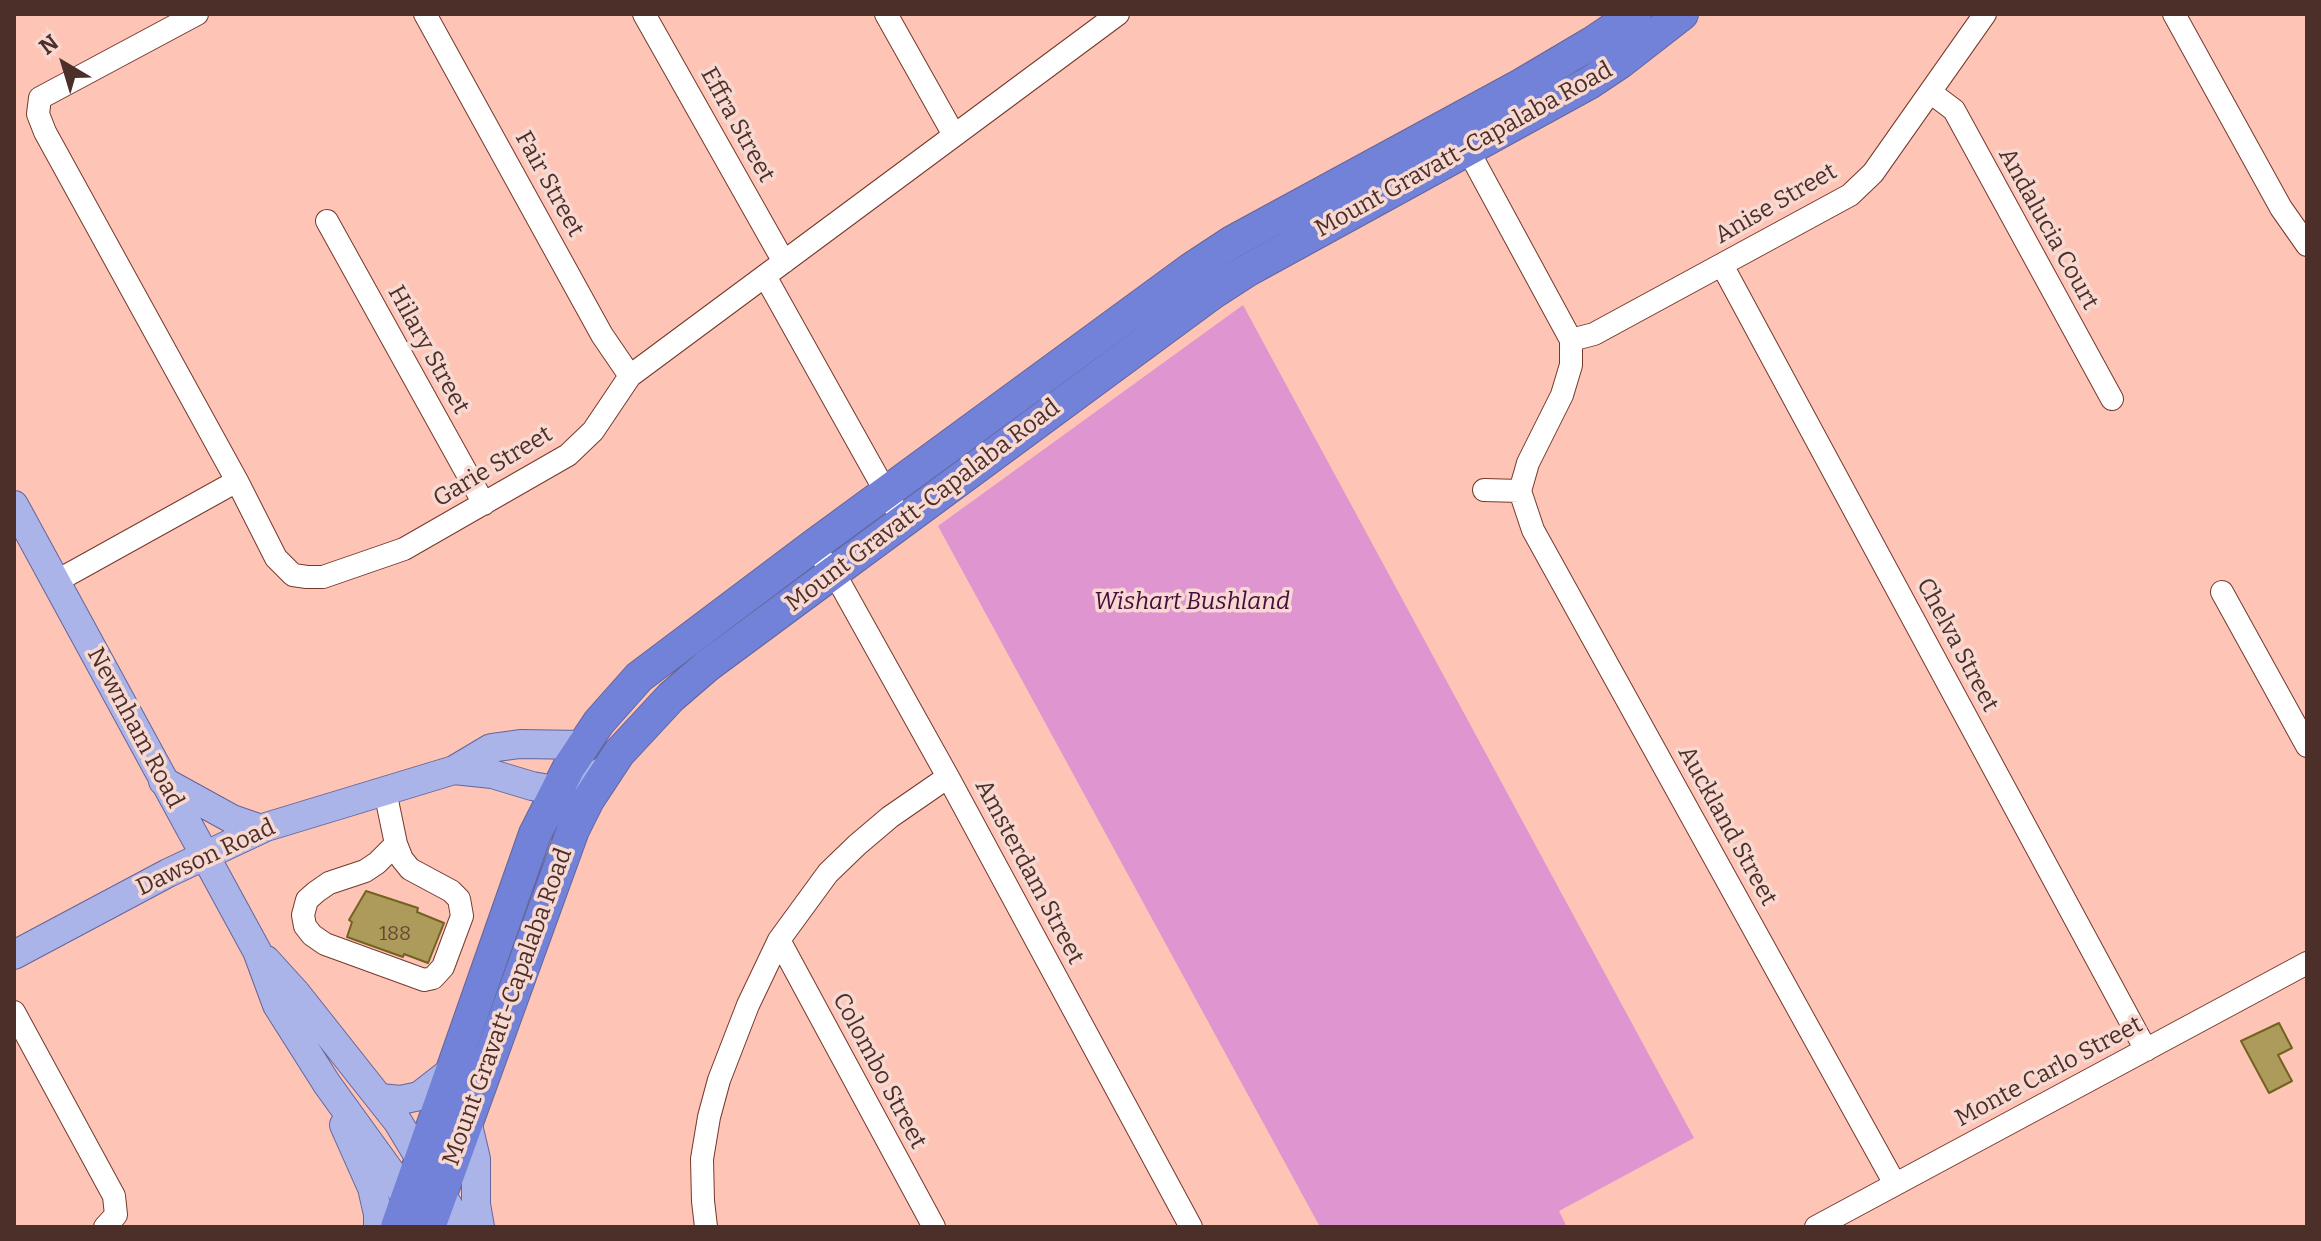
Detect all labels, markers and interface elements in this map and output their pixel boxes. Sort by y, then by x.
north arrow [24,24,104,104]
text: N [34,29,64,61]
street label: Mount Gravatt-Capalaba Road [1310,56,1618,244]
street label: Effra Street [694,63,780,187]
street label: Fair Street [508,126,590,242]
street label: Andalucia Court [1992,143,2104,315]
street label: Anise Street [1710,158,1842,250]
street label: Hilary Street [381,281,475,419]
street label: Mount Gravatt-Capalaba Road [780,394,1066,618]
street label: Garie Street [428,420,558,514]
street label: Chelva Street [1910,573,2004,717]
park label: Wishart Bushland [1094,588,1290,616]
street label: Newnham Road [81,643,189,813]
street label: Auckland Street [1671,741,1783,911]
street label: Amsterdam Street [968,775,1090,969]
street label: Dawson Road [132,813,280,903]
street label: Mount Gravatt-Capalaba Road [437,844,579,1170]
house number: 188 [379,922,411,946]
street label: Colombo Street [826,988,932,1154]
street label: Monte Carlo Street [1950,1011,2148,1133]

